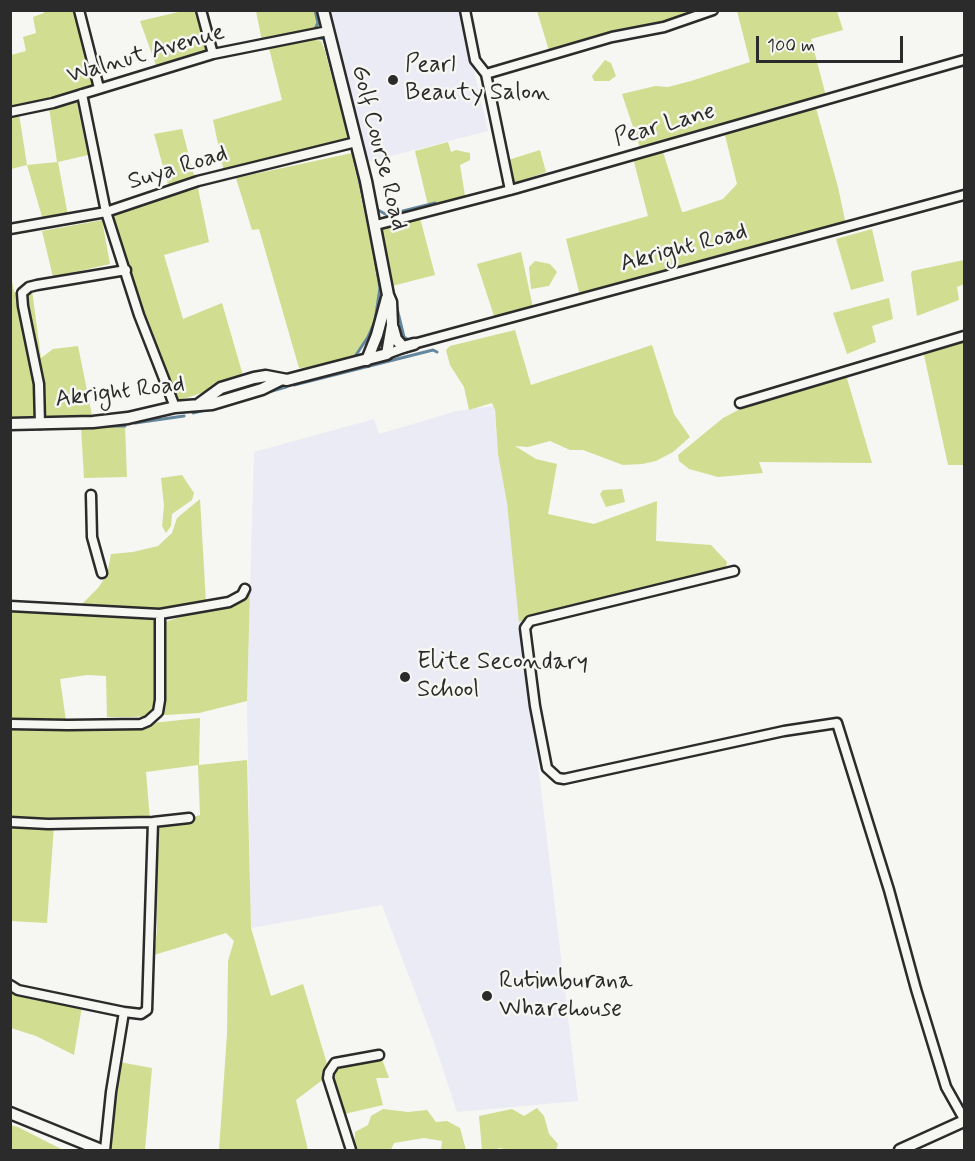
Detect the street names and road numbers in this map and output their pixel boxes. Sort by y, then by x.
street label: Walnut Avenue [64,19,228,91]
street label: Golf Course Road [344,62,412,234]
street label: Pear Lane [611,98,719,154]
street label: Suya Road [125,140,231,198]
street label: Akright Road [617,218,751,280]
street label: Akright Road [54,371,186,415]

